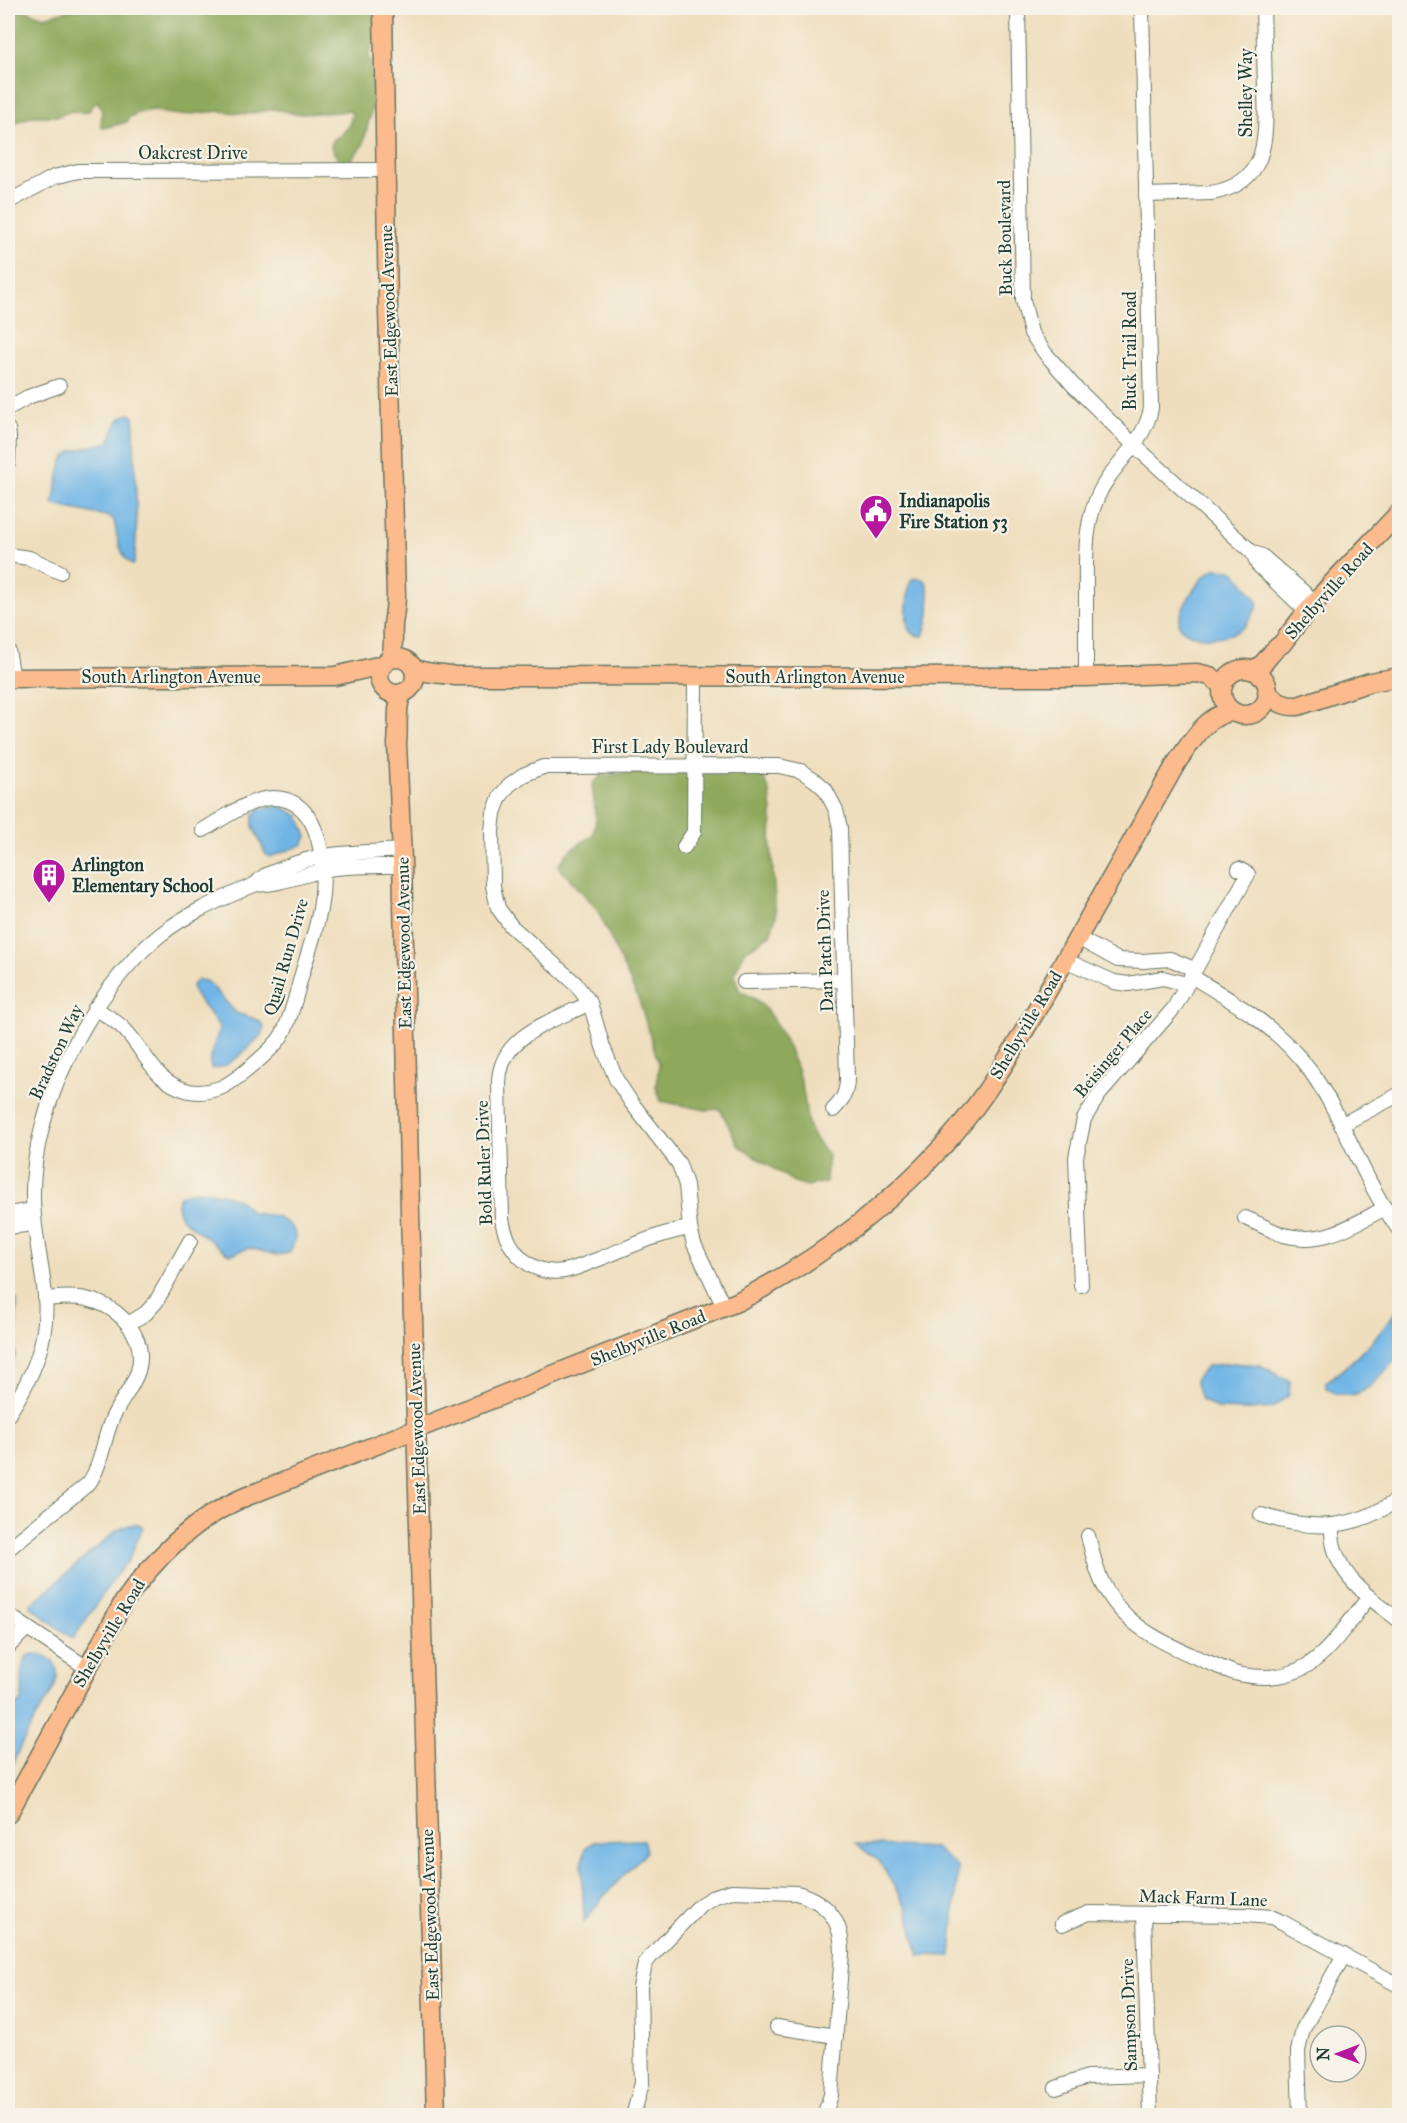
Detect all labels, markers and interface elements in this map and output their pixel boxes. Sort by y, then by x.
street label: Shelley Way [1235,48,1257,138]
street label: Oakcrest Drive [138,142,248,164]
street label: Buck Boulevard [993,180,1017,296]
street label: East Edgewood Avenue [375,225,404,397]
street label: Buck Trail Road [1119,291,1141,411]
place label: Indianapolis Fire Station 53 [899,490,1008,534]
public building icon: Indianapolis Fire Station 53 [858,493,894,540]
street label: Shelbyville Road [1280,538,1378,644]
street label: South Arlington Avenue [81,666,261,689]
street label: South Arlington Avenue [725,666,905,689]
street label: First Lady Boulevard [591,736,749,758]
place label: Arlington Elementary School [71,854,215,898]
building icon: Arlington Elementary School [31,857,67,904]
street label: East Edgewood Avenue [391,857,418,1029]
street label: Dan Patch Drive [812,889,838,1013]
street label: Quail Run Drive [259,896,313,1018]
street label: Shelbyville Road [985,967,1067,1083]
street label: Bradston Way [24,1000,88,1103]
street label: Beisinger Place [1069,1004,1158,1103]
street label: Bold Ruler Drive [471,1100,497,1226]
street label: Shelbyville Road [587,1305,709,1371]
street label: East Edgewood Avenue [403,1343,432,1515]
street label: Shelbyville Road [68,1575,150,1691]
street label: East Edgewood Avenue [416,1829,445,2001]
street label: Mack Farm Lane [1138,1885,1268,1911]
street label: Sampson Drive [1116,1958,1142,2072]
north arrow [1308,2024,1368,2084]
text: N [1314,2047,1333,2061]

